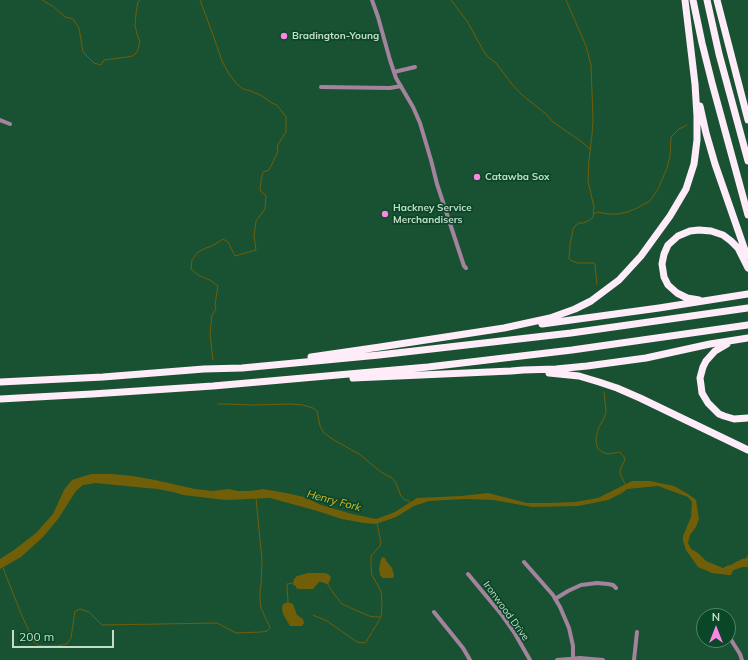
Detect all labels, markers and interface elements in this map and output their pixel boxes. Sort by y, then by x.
place label: Bradington-Young [292,30,379,42]
marker: Bradington-Young [279,31,289,41]
place label: Catawba Sox [485,171,550,183]
marker: Catawba Sox [472,172,482,182]
place label: Hackney Service Merchandisers [393,202,472,226]
marker: Hackney Service Merchandisers [380,209,390,219]
water label: Henry Fork [305,487,363,515]
street label: Ironwood Drive [480,579,532,643]
north arrow [696,608,736,648]
text: N [712,610,720,624]
scale bar [14,622,116,648]
text: 200 m [19,629,54,644]

